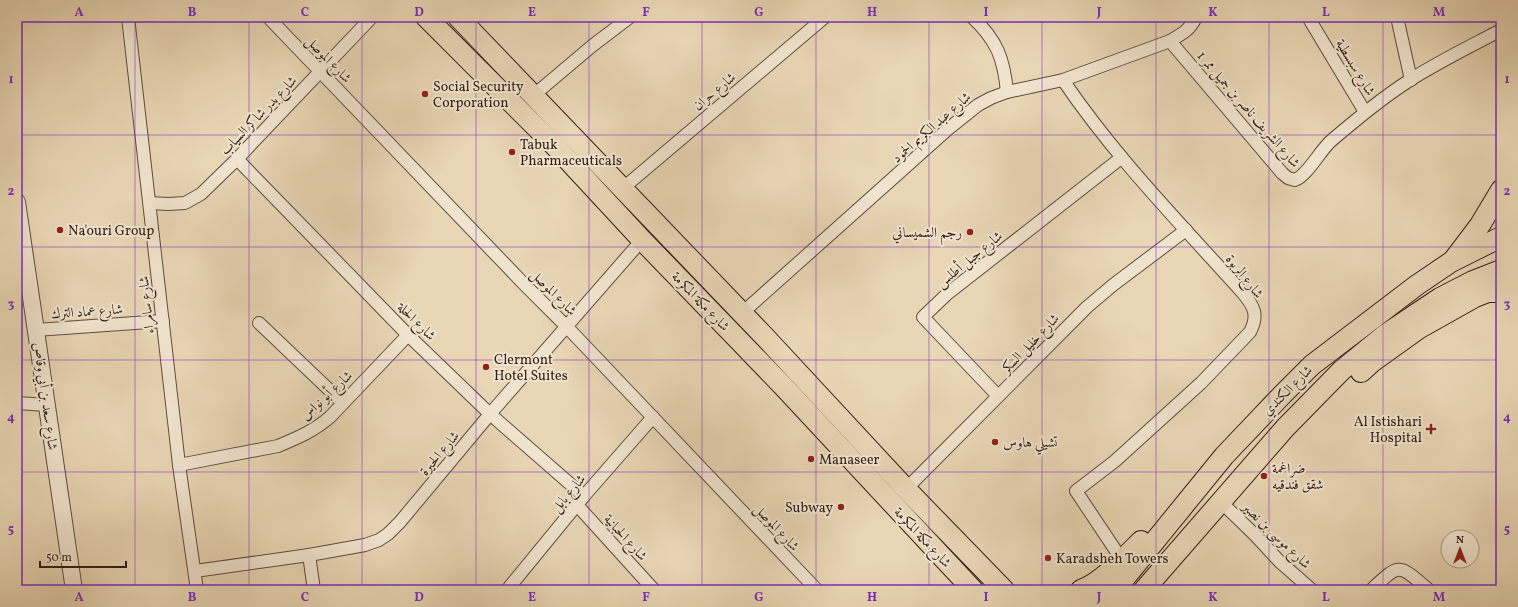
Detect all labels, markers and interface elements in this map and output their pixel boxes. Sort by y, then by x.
text: A [74,4,84,22]
text: B [188,4,197,22]
text: C [301,4,309,22]
text: D [414,4,424,22]
text: E [528,4,536,22]
text: F [642,4,650,22]
text: G [754,4,764,22]
text: H [867,4,877,22]
text: I [984,4,989,22]
text: J [1096,4,1102,22]
text: K [1208,4,1218,22]
text: L [1322,4,1330,22]
text: M [1433,4,1446,22]
street label: شارع الموصل [300,32,355,88]
street label: شارع سبسطية [1330,36,1379,100]
street label: شارع الشريف ناصر بن جميل ممر 1 [1191,48,1304,173]
street label: شارع حران [690,69,741,116]
text: 1 [8,71,14,89]
text: 1 [1504,71,1510,89]
street label: شارع بدر شاكر السياب [216,72,303,161]
place label: Social Security Corporation [433,78,524,113]
street label: شارع عبد الكريم الحمود [888,88,977,169]
marker: Social Security Corporation [420,89,430,99]
place label: Tabuk Pharmaceuticals [520,136,622,171]
marker: Tabuk Pharmaceuticals [507,147,517,157]
text: 2 [8,183,15,201]
text: 2 [1504,183,1511,201]
place label: Na'ouri Group [68,222,154,241]
place label: رجم الشميساني [892,224,962,246]
marker: Na'ouri Group [55,225,65,235]
street label: شارع جبل أطلس [931,226,1008,294]
marker: رجم الشميساني [965,227,975,237]
street label: شارع الربوة [1220,251,1267,304]
street label: شارع الموصل [525,266,580,321]
street label: شارع مكة المكرمة [666,268,733,337]
street label: شارع سامراء [135,275,161,335]
text: 3 [8,296,15,314]
text: 3 [1504,296,1511,314]
street label: شارع الحلة [391,298,439,346]
street label: شارع عماد الترك [51,301,124,325]
street label: شارع خليل السكر [996,310,1065,380]
street label: شارع سعد بن أبي وقاص [27,341,63,452]
place label: Clermont Hotel Suites [494,351,568,386]
marker: Clermont Hotel Suites [481,362,491,372]
street label: شارع الكندي [1259,362,1318,421]
street label: شارع أبو نواس [295,365,358,426]
text: 4 [7,409,15,427]
text: 4 [1503,409,1511,427]
place label: Al Istishari Hospital [1354,413,1422,448]
marker: Al Istishari Hospital [1425,423,1437,435]
street label: شارع الحيرة [416,427,465,481]
place label: تشيلي هاوس [1003,434,1058,455]
marker: تشيلي هاوس [990,437,1000,447]
place label: Manaseer [819,451,880,470]
marker: Manaseer [806,454,816,464]
place label: ضراغمة شقق فندقيه [1272,460,1324,495]
street label: شارع بابل [548,471,592,518]
marker: ضراغمة شقق فندقيه [1259,471,1269,481]
street label: شارع موسى بن نصير [1235,497,1315,575]
place label: Subway [785,499,833,518]
street label: شارع الموصل [748,500,803,557]
marker: Subway [836,502,846,512]
street label: شارع مكة المكرمة [888,504,955,573]
street label: شارع الحبانية [598,510,651,566]
text: 5 [8,521,14,539]
text: 5 [1504,521,1510,539]
north arrow [1440,529,1480,569]
text: N [1456,533,1464,548]
scale bar [40,543,126,569]
text: 50 m [46,550,72,566]
place label: Karadsheh Towers [1056,550,1169,569]
marker: Karadsheh Towers [1043,553,1053,563]
text: A [74,589,84,607]
text: B [188,589,197,607]
text: C [301,589,309,607]
text: D [414,589,424,607]
text: E [528,589,536,607]
text: F [642,589,650,607]
text: G [754,589,764,607]
text: H [867,589,877,607]
text: I [984,589,989,607]
text: J [1096,589,1102,607]
text: K [1208,589,1218,607]
text: L [1322,589,1330,607]
text: M [1433,589,1446,607]

